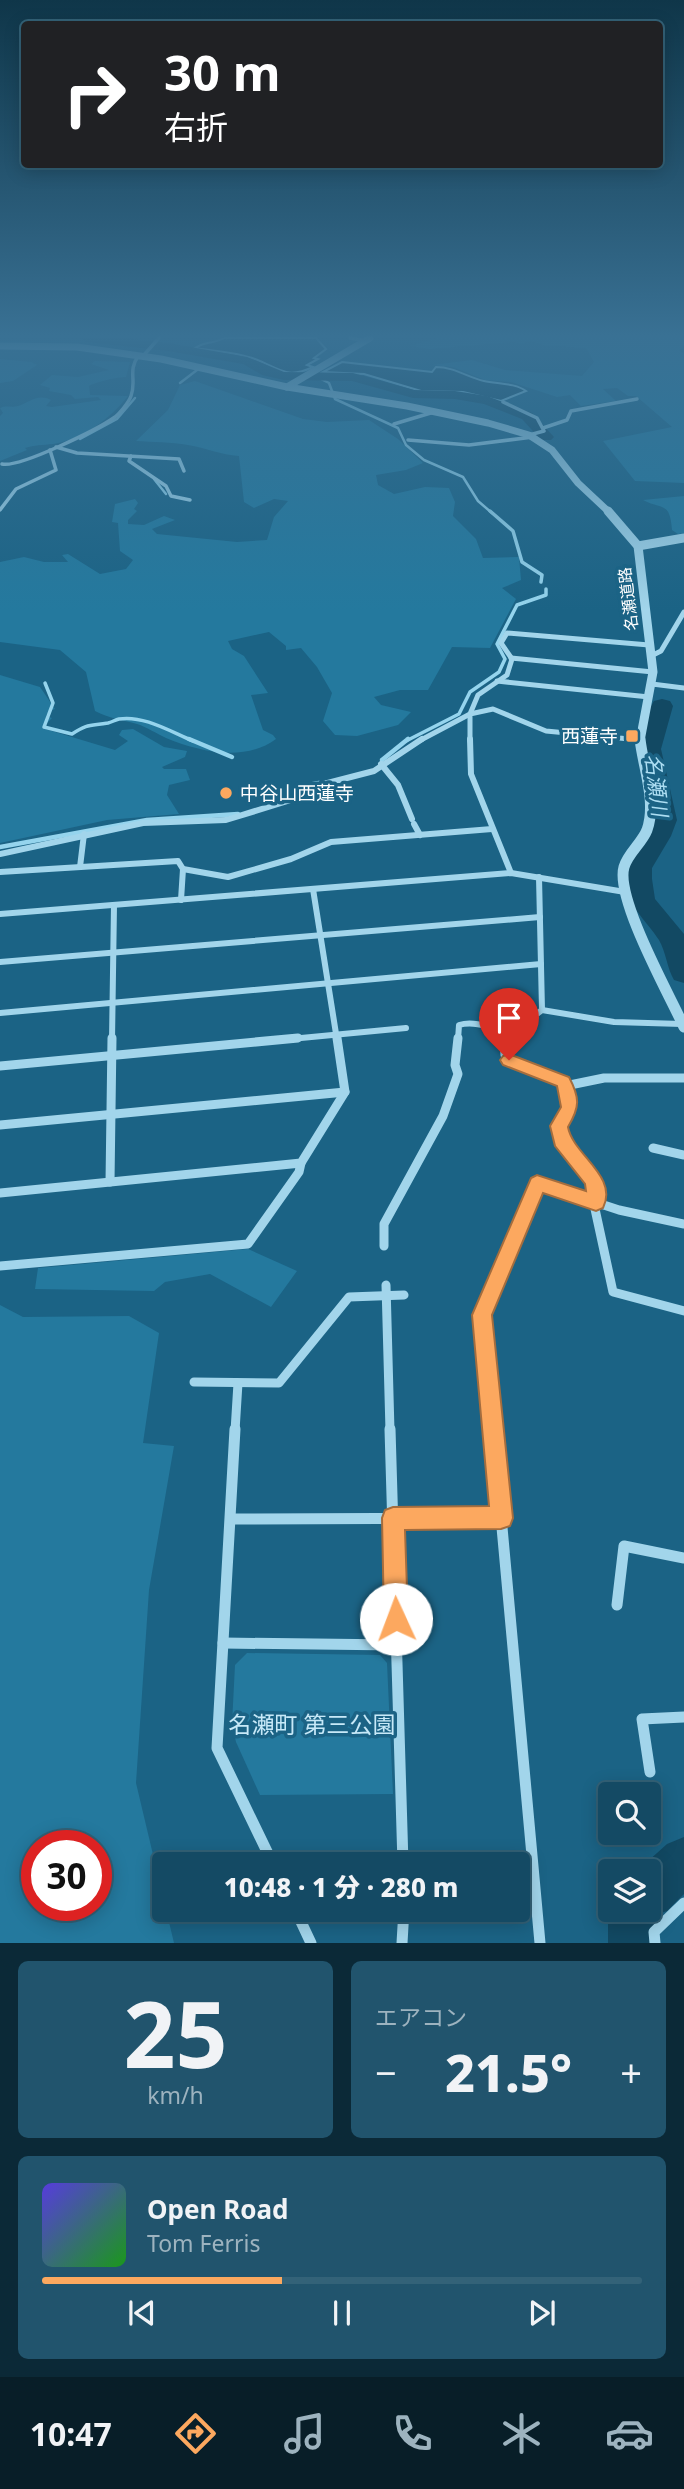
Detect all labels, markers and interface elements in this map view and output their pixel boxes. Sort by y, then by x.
text: 30 m [164,39,281,105]
icon: right [49,49,140,140]
text: 右折 [164,105,228,148]
street label: 名瀬道路 [613,566,643,632]
place label: 西蓮寺 [561,723,618,749]
marker: 西蓮寺 [624,728,640,744]
water label: 名瀬川 [639,752,675,820]
place label: 中谷山西蓮寺 [240,780,354,806]
marker: 中谷山西蓮寺 [218,785,234,801]
pin [479,988,539,1060]
icon: arrive [490,999,528,1037]
position arrow [359,1582,433,1656]
park label: 名瀬町 第三公園 [229,1708,395,1740]
map controls [598,1782,661,1922]
button: search [598,1782,661,1845]
speed limit sign: 30 [21,1830,112,1921]
button: layers [598,1859,661,1922]
text: 10:48 · 1 分 · 280 m [224,1869,458,1905]
text: 25 [123,1971,228,2095]
text: エアコン [375,2001,467,2033]
text: 21.5° [445,2036,572,2107]
text: − [375,2046,397,2098]
text: + [620,2046,642,2098]
text: km/h [147,2079,204,2111]
text: Open Road [147,2191,289,2227]
text: Tom Ferris [147,2227,260,2259]
icon: previous [123,2294,161,2332]
icon: pause [323,2294,361,2332]
icon: next [523,2294,561,2332]
icon: directions [171,2409,220,2458]
icon: music [280,2409,329,2458]
icon: phone [388,2409,437,2458]
icon: climate [497,2409,546,2458]
icon: car [605,2409,654,2458]
text: 10:47 [30,2412,112,2455]

